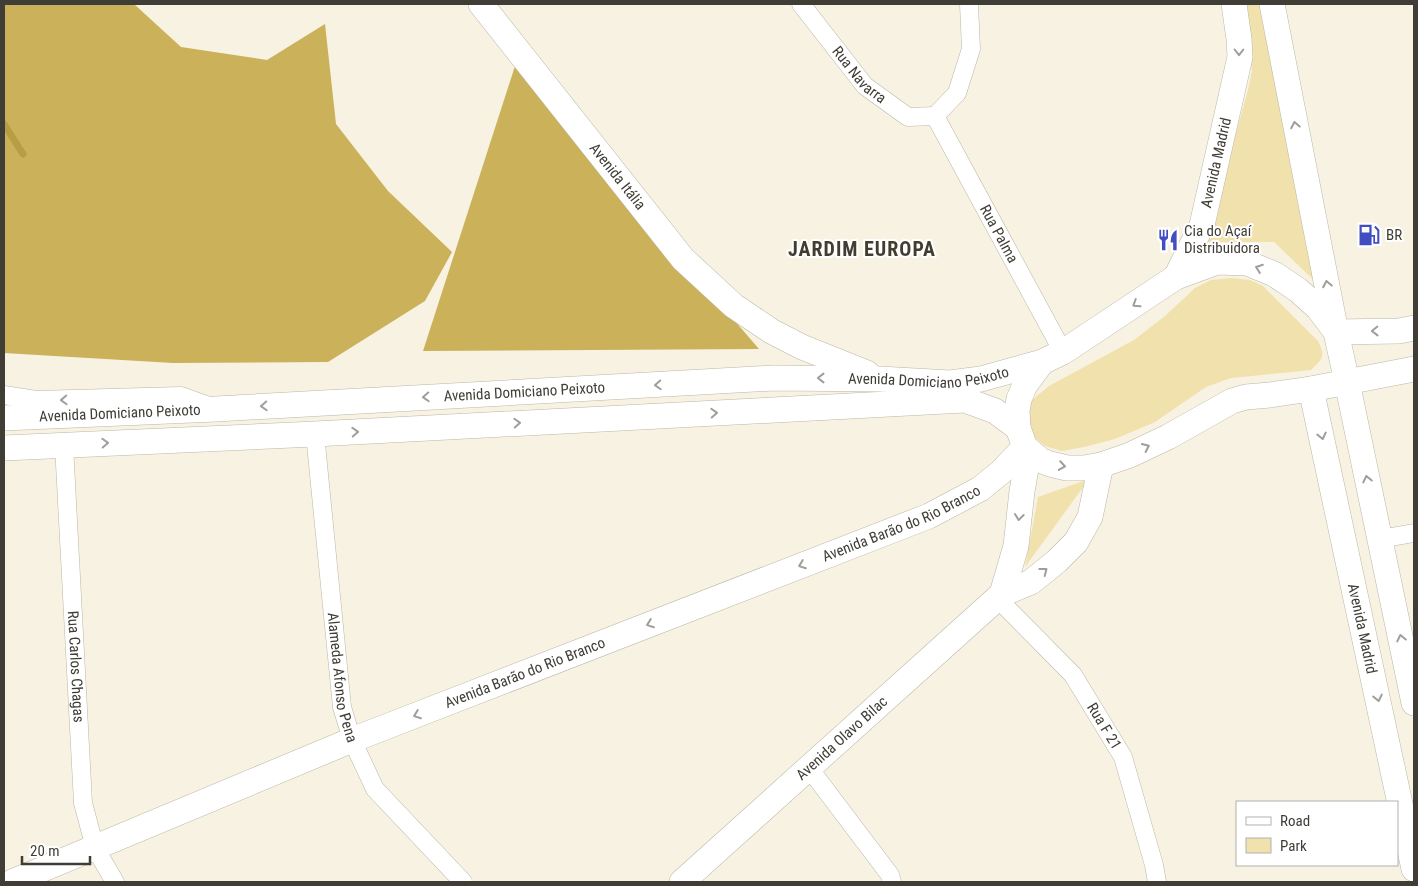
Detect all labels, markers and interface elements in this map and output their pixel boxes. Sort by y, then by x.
street label: Rua Navarra [828,43,890,107]
one-way arrow [1234,48,1244,56]
street label: Avenida Madrid [1197,116,1235,210]
one-way arrow [1291,120,1301,129]
street label: Avenida Itália [586,140,649,213]
street label: Rua Palma [976,202,1022,266]
place label: Cia do Açaí Distribuidora [1184,222,1260,257]
fuel station icon: BR [1356,222,1382,248]
place label: BR [1386,226,1402,244]
restaurant icon: Cia do Açaí Distribuidora [1155,227,1181,253]
district label: JARDIM EUROPA [788,237,936,261]
one-way arrow [1255,264,1264,274]
one-way arrow [1322,280,1332,289]
one-way arrow [1132,298,1141,307]
one-way arrow [1371,326,1379,337]
street label: Avenida Domiciano Peixoto [848,363,1011,392]
one-way arrow [816,373,824,383]
street label: Avenida Domiciano Peixoto [443,378,606,405]
one-way arrow [654,379,662,390]
one-way arrow [422,392,430,403]
one-way arrow [60,394,68,405]
street label: Avenida Domiciano Peixoto [39,401,201,426]
one-way arrow [260,401,268,412]
one-way arrow [710,407,718,418]
one-way arrow [513,418,521,429]
one-way arrow [351,426,359,437]
one-way arrow [1317,432,1327,441]
one-way arrow [101,438,109,449]
one-way arrow [1141,443,1150,454]
one-way arrow [1058,461,1066,471]
one-way arrow [1363,475,1373,484]
street label: Avenida Barão do Rio Branco [820,481,983,566]
one-way arrow [1014,513,1025,521]
one-way arrow [798,559,806,569]
one-way arrow [1039,568,1048,577]
street label: Avenida Madrid [1344,582,1381,675]
street label: Rua Carlos Chagas [64,610,88,723]
street label: Alameda Afonso Pena [324,612,361,744]
one-way arrow [646,618,655,628]
street label: Avenida Barão do Rio Branco [442,634,608,712]
one-way arrow [1396,634,1406,643]
street label: Avenida Olavo Bilac [792,692,891,784]
one-way arrow [1372,693,1383,702]
street label: Rua F 21 [1083,699,1125,753]
one-way arrow [413,709,422,719]
legend [1236,801,1398,866]
text: Road [1280,812,1310,830]
scale bar [22,834,90,866]
text: Park [1280,837,1307,855]
text: 20 m [30,842,60,860]

